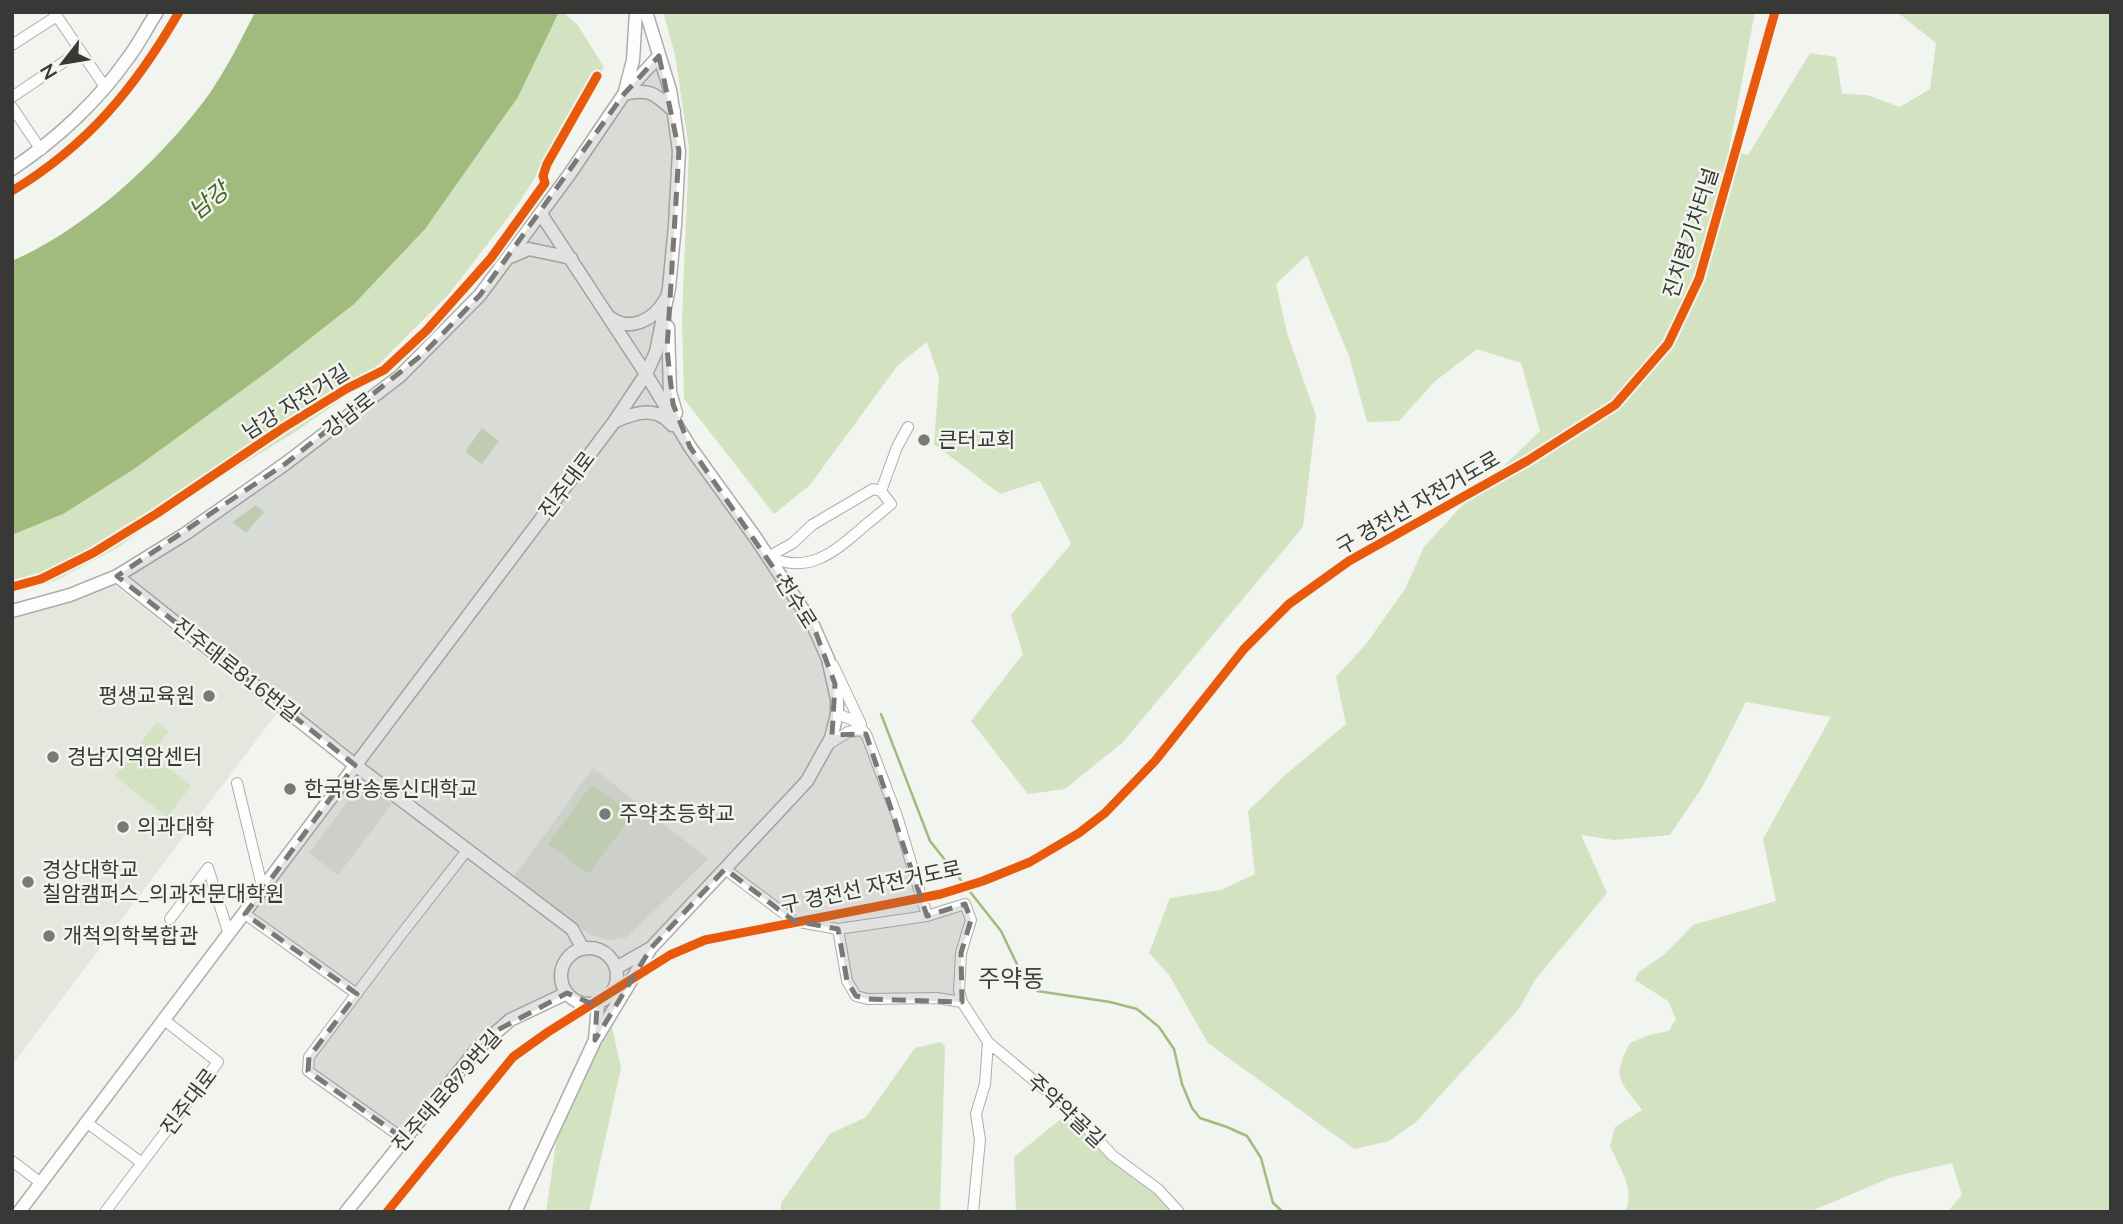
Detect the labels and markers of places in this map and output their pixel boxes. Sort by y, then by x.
place label: 큰터교회 [938,426,1015,454]
marker: 큰터교회 [916,432,932,448]
place label: 평생교육원 [98,682,195,710]
marker: 평생교육원 [201,688,217,704]
place label: 경남지역암센터 [67,743,202,771]
marker: 경남지역암센터 [45,749,61,765]
place label: 한국방송통신대학교 [304,775,478,803]
marker: 한국방송통신대학교 [282,781,298,797]
place label: 주약초등학교 [619,800,735,828]
marker: 주약초등학교 [597,806,613,822]
place label: 의과대학 [137,813,214,841]
marker: 의과대학 [115,819,131,835]
place label: 경상대학교 칠암캠퍼스_의과전문대학원 [42,856,284,908]
marker: 경상대학교 칠암캠퍼스_의과전문대학원 [20,874,36,890]
place label: 개척의학복합관 [63,922,198,950]
marker: 개척의학복합관 [41,928,57,944]

